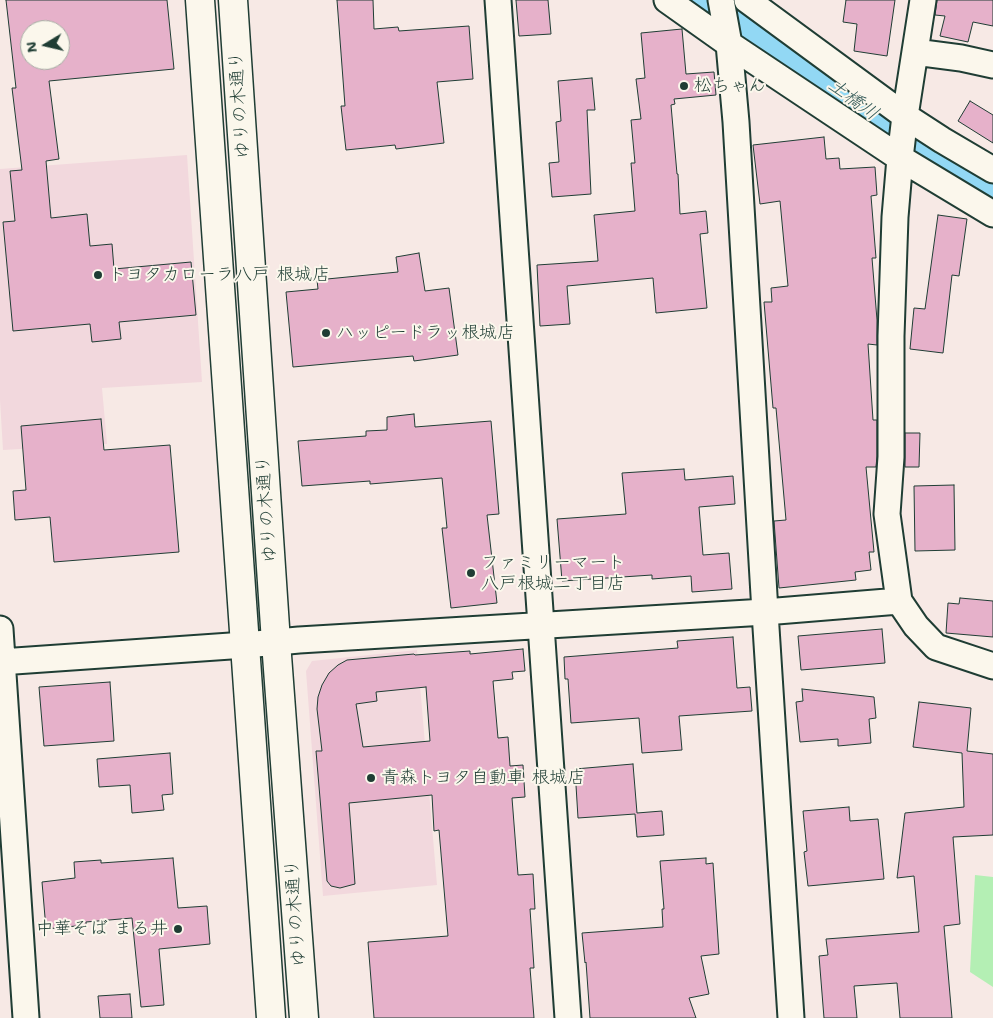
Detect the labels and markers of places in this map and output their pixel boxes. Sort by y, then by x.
place label: 松ちゃん [694,75,766,97]
marker: 松ちゃん [678,80,690,92]
place label: トヨタカローラ八戸 根城店 [108,264,330,286]
marker: トヨタカローラ八戸 根城店 [92,269,104,281]
place label: ハッピードラッ根城店 [336,322,515,344]
marker: ハッピードラッ根城店 [320,327,332,339]
place label: ファミリーマート 八戸根城二丁目店 [481,552,625,594]
marker: ファミリーマート 八戸根城二丁目店 [465,567,477,579]
place label: 青森トヨタ自動車 根城店 [381,767,585,789]
marker: 青森トヨタ自動車 根城店 [365,772,377,784]
place label: 中華そば まる井 [36,918,168,940]
marker: 中華そば まる井 [172,923,184,935]

